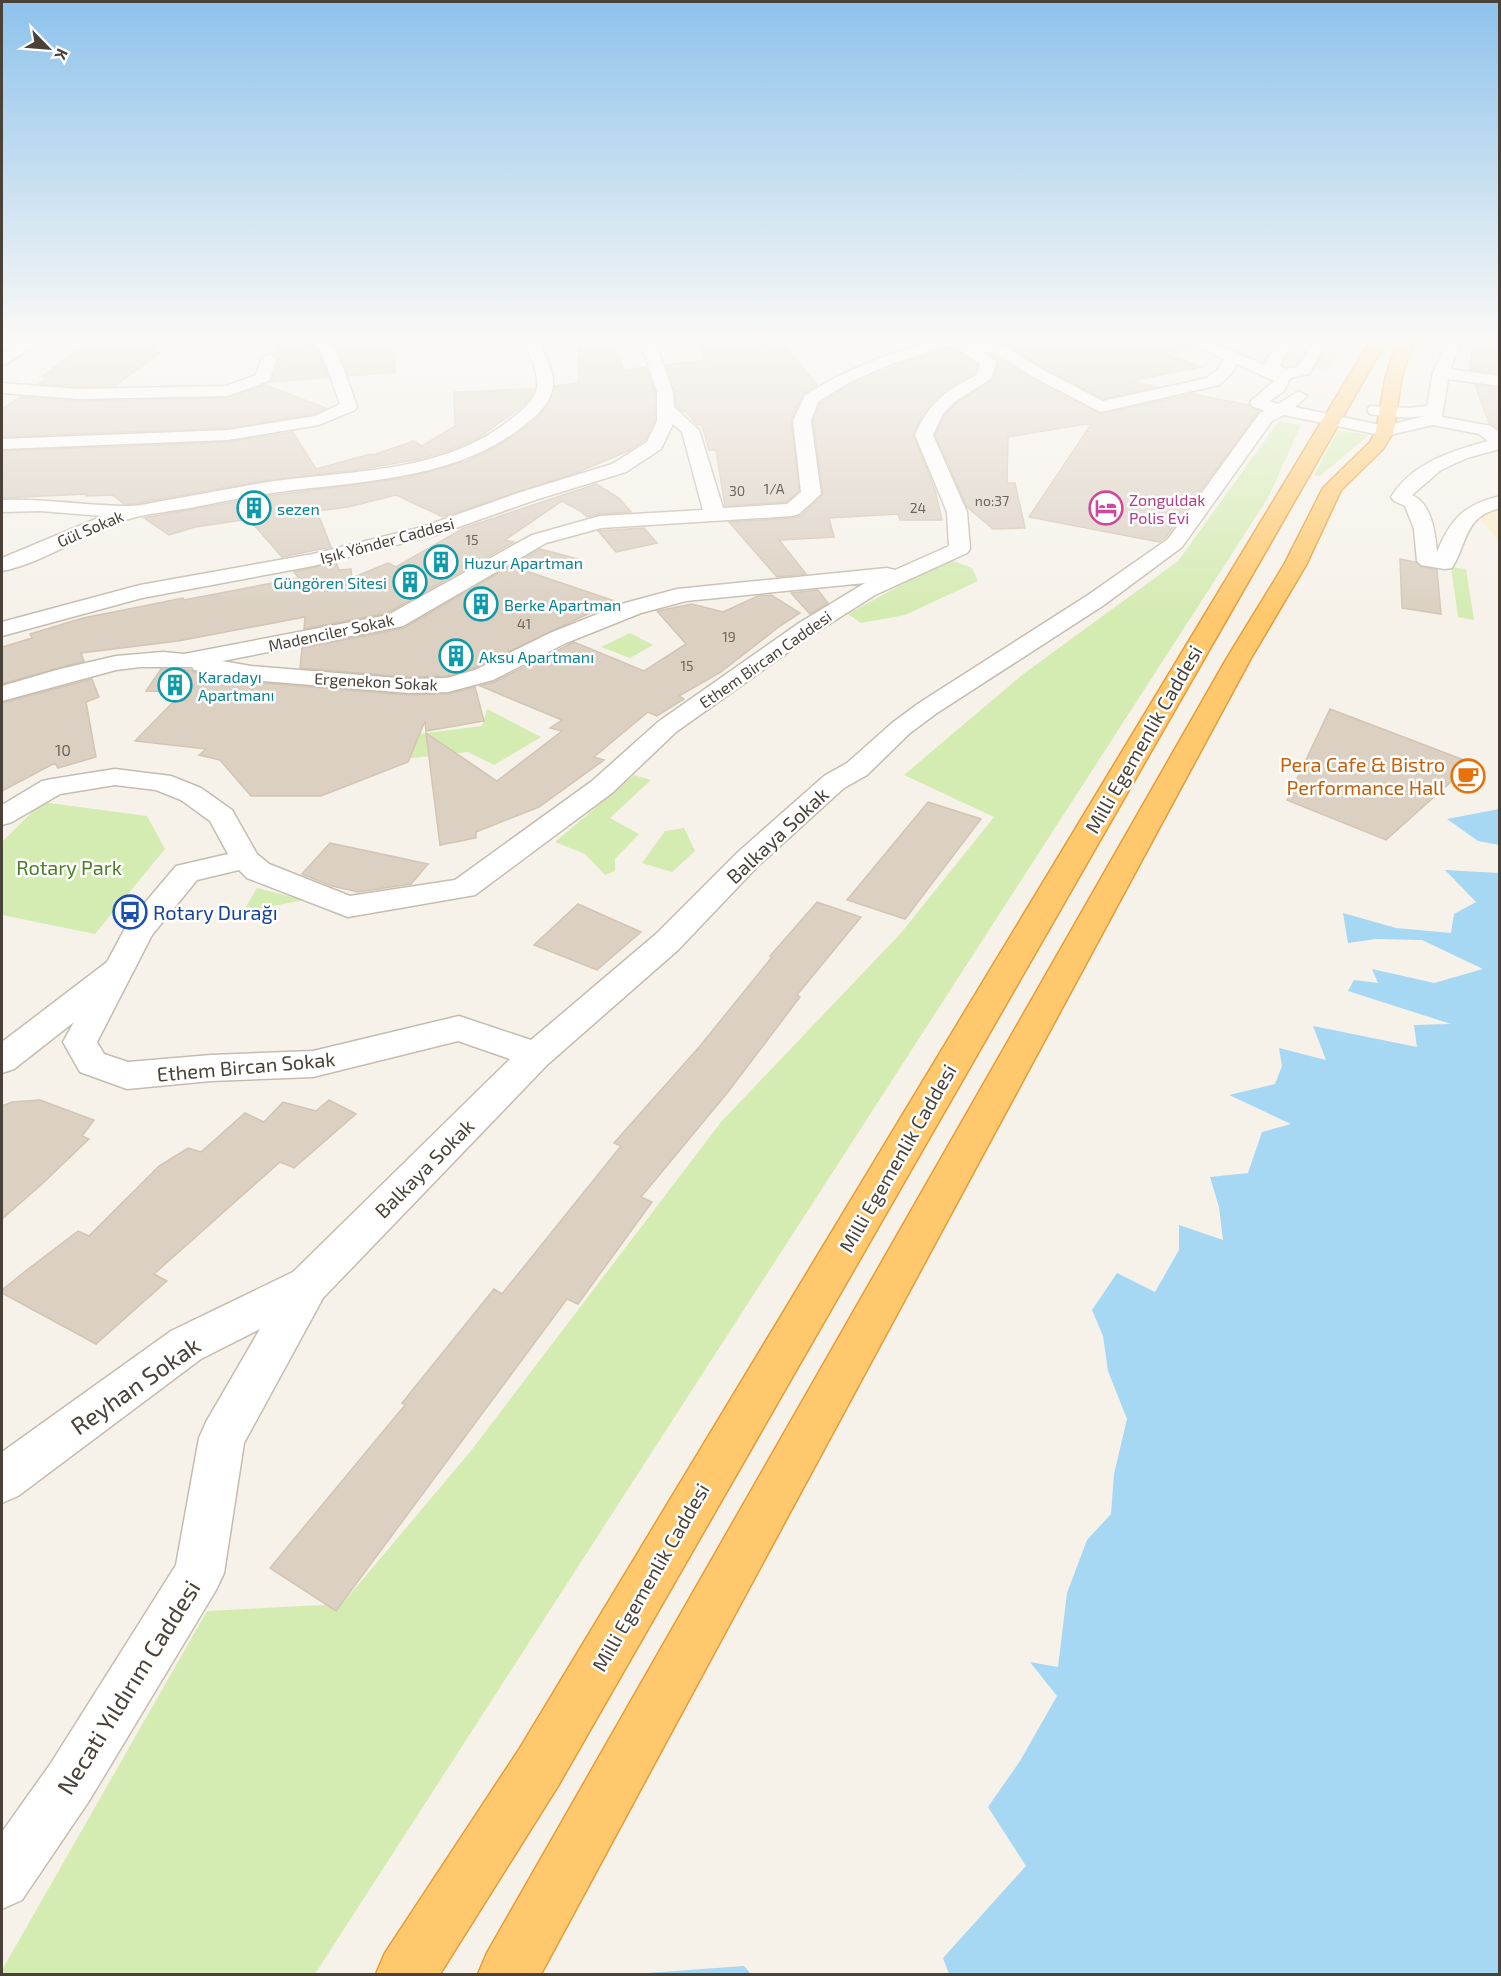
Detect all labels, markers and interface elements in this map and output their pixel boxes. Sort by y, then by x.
north arrow [18,18,78,78]
text: K [51,46,73,64]
house number: 1/A [764,480,785,497]
house number: 30 [729,482,745,499]
building icon: sezen [236,490,272,526]
hotel icon: Zonguldak Polis Evi [1088,490,1124,526]
place label: Zonguldak Polis Evi [1129,490,1205,527]
house number: no:37 [975,492,1009,509]
place label: sezen [277,499,320,518]
house number: 24 [910,499,926,516]
street label: Gül Sokak [54,506,126,550]
street label: Işık Yönder Caddesi [318,513,456,568]
house number: 15 [465,531,479,548]
building icon: Huzur Apartman [423,544,459,580]
place label: Huzur Apartman [464,553,583,572]
building icon: Güngören Sitesi [392,564,428,600]
place label: Güngören Sitesi [273,573,387,592]
building icon: Berke Apartman [463,586,499,622]
place label: Berke Apartman [504,595,621,614]
street label: Ethem Bircan Caddesi [695,606,835,712]
street label: Madenciler Sokak [267,609,395,655]
house number: 41 [517,615,531,632]
house number: 19 [722,628,736,645]
building icon: Aksu Apartmanı [438,638,474,674]
street label: Milli Egemenlik Caddesi [1079,641,1207,837]
place label: Aksu Apartmanı [479,647,594,666]
house number: 15 [680,657,694,674]
building icon: Karadayı Apartmanı [157,667,193,703]
place label: Karadayı Apartmanı [198,667,275,704]
street label: Ergenekon Sokak [314,668,438,694]
house number: 10 [55,740,71,759]
place label: Pera Cafe & Bistro Performance Hall [1280,752,1445,799]
cafe icon: Pera Cafe & Bistro Performance Hall [1450,758,1486,794]
street label: Balkaya Sokak [721,782,833,888]
park label: Rotary Park [16,855,122,879]
bus stop icon: Rotary Durağı [112,894,148,930]
place label: Rotary Durağı [153,900,278,924]
street label: Ethem Bircan Sokak [156,1046,336,1086]
street label: Milli Egemenlik Caddesi [833,1060,961,1256]
street label: Balkaya Sokak [369,1113,479,1223]
street label: Reyhan Sokak [65,1330,205,1440]
street label: Milli Egemenlik Caddesi [586,1479,714,1675]
street label: Necati Yıldırım Caddesi [50,1575,206,1799]

